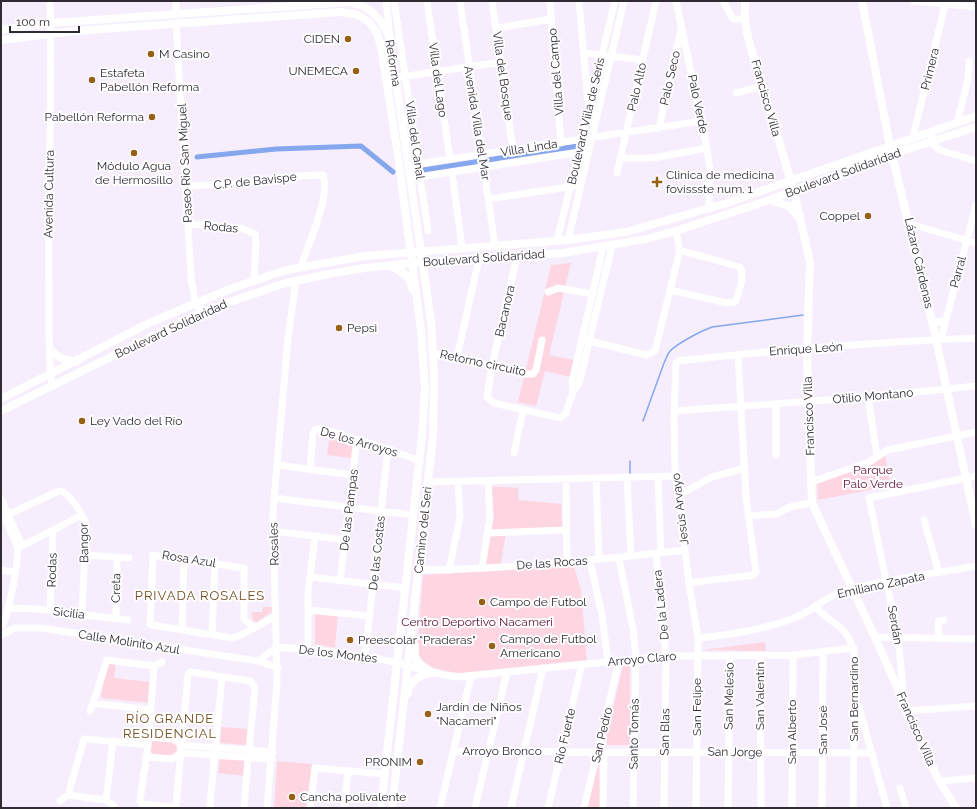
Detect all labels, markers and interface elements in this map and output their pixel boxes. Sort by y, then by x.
scale bar [10,8,79,34]
text: 100 m [16,15,50,29]
street label: Villa del Campo [545,28,567,116]
street label: Villa del Bosque [490,31,516,121]
place label: CIDEN [304,32,340,46]
marker: CIDEN [343,34,353,44]
street label: Reforma [382,39,404,87]
street label: Villa del Lago [426,42,450,118]
street label: Primera [918,46,942,92]
place label: M Casino [159,47,210,61]
marker: M Casino [146,49,156,59]
street label: Palo Seco [657,49,683,107]
street label: Boulevard Viila de Seris [565,56,607,186]
street label: Francisco Villa [748,58,784,138]
street label: Palo Alto [625,61,649,113]
place label: UNEMECA [288,64,348,78]
street label: Avenida Villa del Mar [461,65,493,182]
place label: Estafeta Pabellón Reforma [100,66,199,94]
marker: UNEMECA [351,66,361,76]
street label: Palo Verde [685,73,711,135]
marker: Estafeta Pabellón Reforma [87,75,97,85]
street label: Villa del Canal [403,100,428,181]
street label: Paseo Rio San Miguel [175,102,195,223]
place label: Pabellón Reforma [45,110,144,124]
marker: Pabellón Reforma [147,112,157,122]
street label: Villa Linda [500,137,558,159]
street label: Boulevard Solidaridad [783,145,903,201]
marker: Módulo Agua de Hermosillo [129,148,139,158]
street label: Avenida Cultura [41,150,57,238]
place label: Módulo Agua de Hermosillo [95,159,173,187]
place label: Clinica de medicina fovissste num. 1 [666,168,774,196]
street label: C.P. de Bavispe [213,170,297,192]
marker: Clinica de medicina fovissste num. 1 [651,176,663,188]
place label: Coppel [820,209,861,223]
marker: Coppel [863,211,873,221]
street label: Lázaro Cárdenas [902,216,936,310]
street label: Rodas [203,219,239,235]
street label: Boulevard Solidaridad [422,247,546,269]
street label: Parral [947,254,969,289]
street label: Bacanora [492,284,518,338]
street label: Boulevard Solidaridad [113,297,229,361]
place label: Pepsi [347,321,377,335]
marker: Pepsi [334,323,344,333]
street label: Enrique León [769,339,843,359]
street label: Retorno circuito [439,347,527,379]
street label: Francisco Villa [801,376,817,456]
street label: Otilio Montano [832,385,914,407]
place label: Ley Vado del Río [90,414,182,428]
marker: Ley Vado del Río [77,416,87,426]
street label: De los Arroyos [319,424,400,460]
park label: Parque Palo Verde [843,463,903,491]
street label: De las Pampas [337,468,361,552]
street label: Jesús Arvayo [669,472,691,546]
street label: Camino del Seri [411,486,435,574]
street label: De las Costas [366,515,388,591]
street label: Bangor [77,522,91,563]
street label: Rosales [266,522,282,566]
street label: Rosa Azul [161,548,218,570]
street label: Rodas [44,552,60,588]
street label: De las Rocas [516,554,588,572]
street label: De la Ladera [650,569,672,641]
street label: Emiliano Zapata [836,569,926,601]
street label: Creta [109,573,123,603]
district label: PRIVADA ROSALES [135,588,265,603]
place label: Campo de Futbol [490,595,587,609]
marker: Campo de Futbol [477,597,487,607]
street label: Sicilia [52,604,86,622]
street label: Serdán [885,604,905,646]
park label: Centro Deportivo Nacameri [401,615,553,629]
street label: Calle Molinito Azul [77,627,181,657]
place label: Campo de Futbol Americano [500,632,597,660]
place label: Preescolar "Praderas" [358,633,476,647]
marker: Preescolar "Praderas" [345,635,355,645]
marker: Campo de Futbol Americano [487,641,497,651]
street label: De los Montes [298,642,378,666]
street label: Arroyo Claro [607,649,677,669]
street label: San Bernardino [847,657,861,741]
street label: San Melesio [721,662,737,730]
street label: San Valentín [753,662,767,730]
street label: San Felipe [690,678,704,736]
street label: Francisco Villa [893,690,939,768]
street label: Santo Tomás [626,698,642,770]
place label: Jardín de Niños "Nacameri" [436,700,522,728]
street label: San Alberto [785,700,799,764]
street label: San José [816,705,830,755]
street label: San Pedro [589,706,615,764]
street label: Rio Fuerte [552,707,578,765]
street label: San Blas [658,708,672,756]
marker: Jardín de Niños "Nacameri" [423,709,433,719]
district label: RÍO GRANDE RESIDENCIAL [123,711,217,741]
street label: Arroyo Bronco [462,744,542,758]
street label: San Jorge [707,745,763,759]
place label: PRONIM [365,755,412,769]
marker: PRONIM [415,757,425,767]
place label: Cancha polivalente [300,790,406,804]
marker: Cancha polivalente [287,792,297,802]

